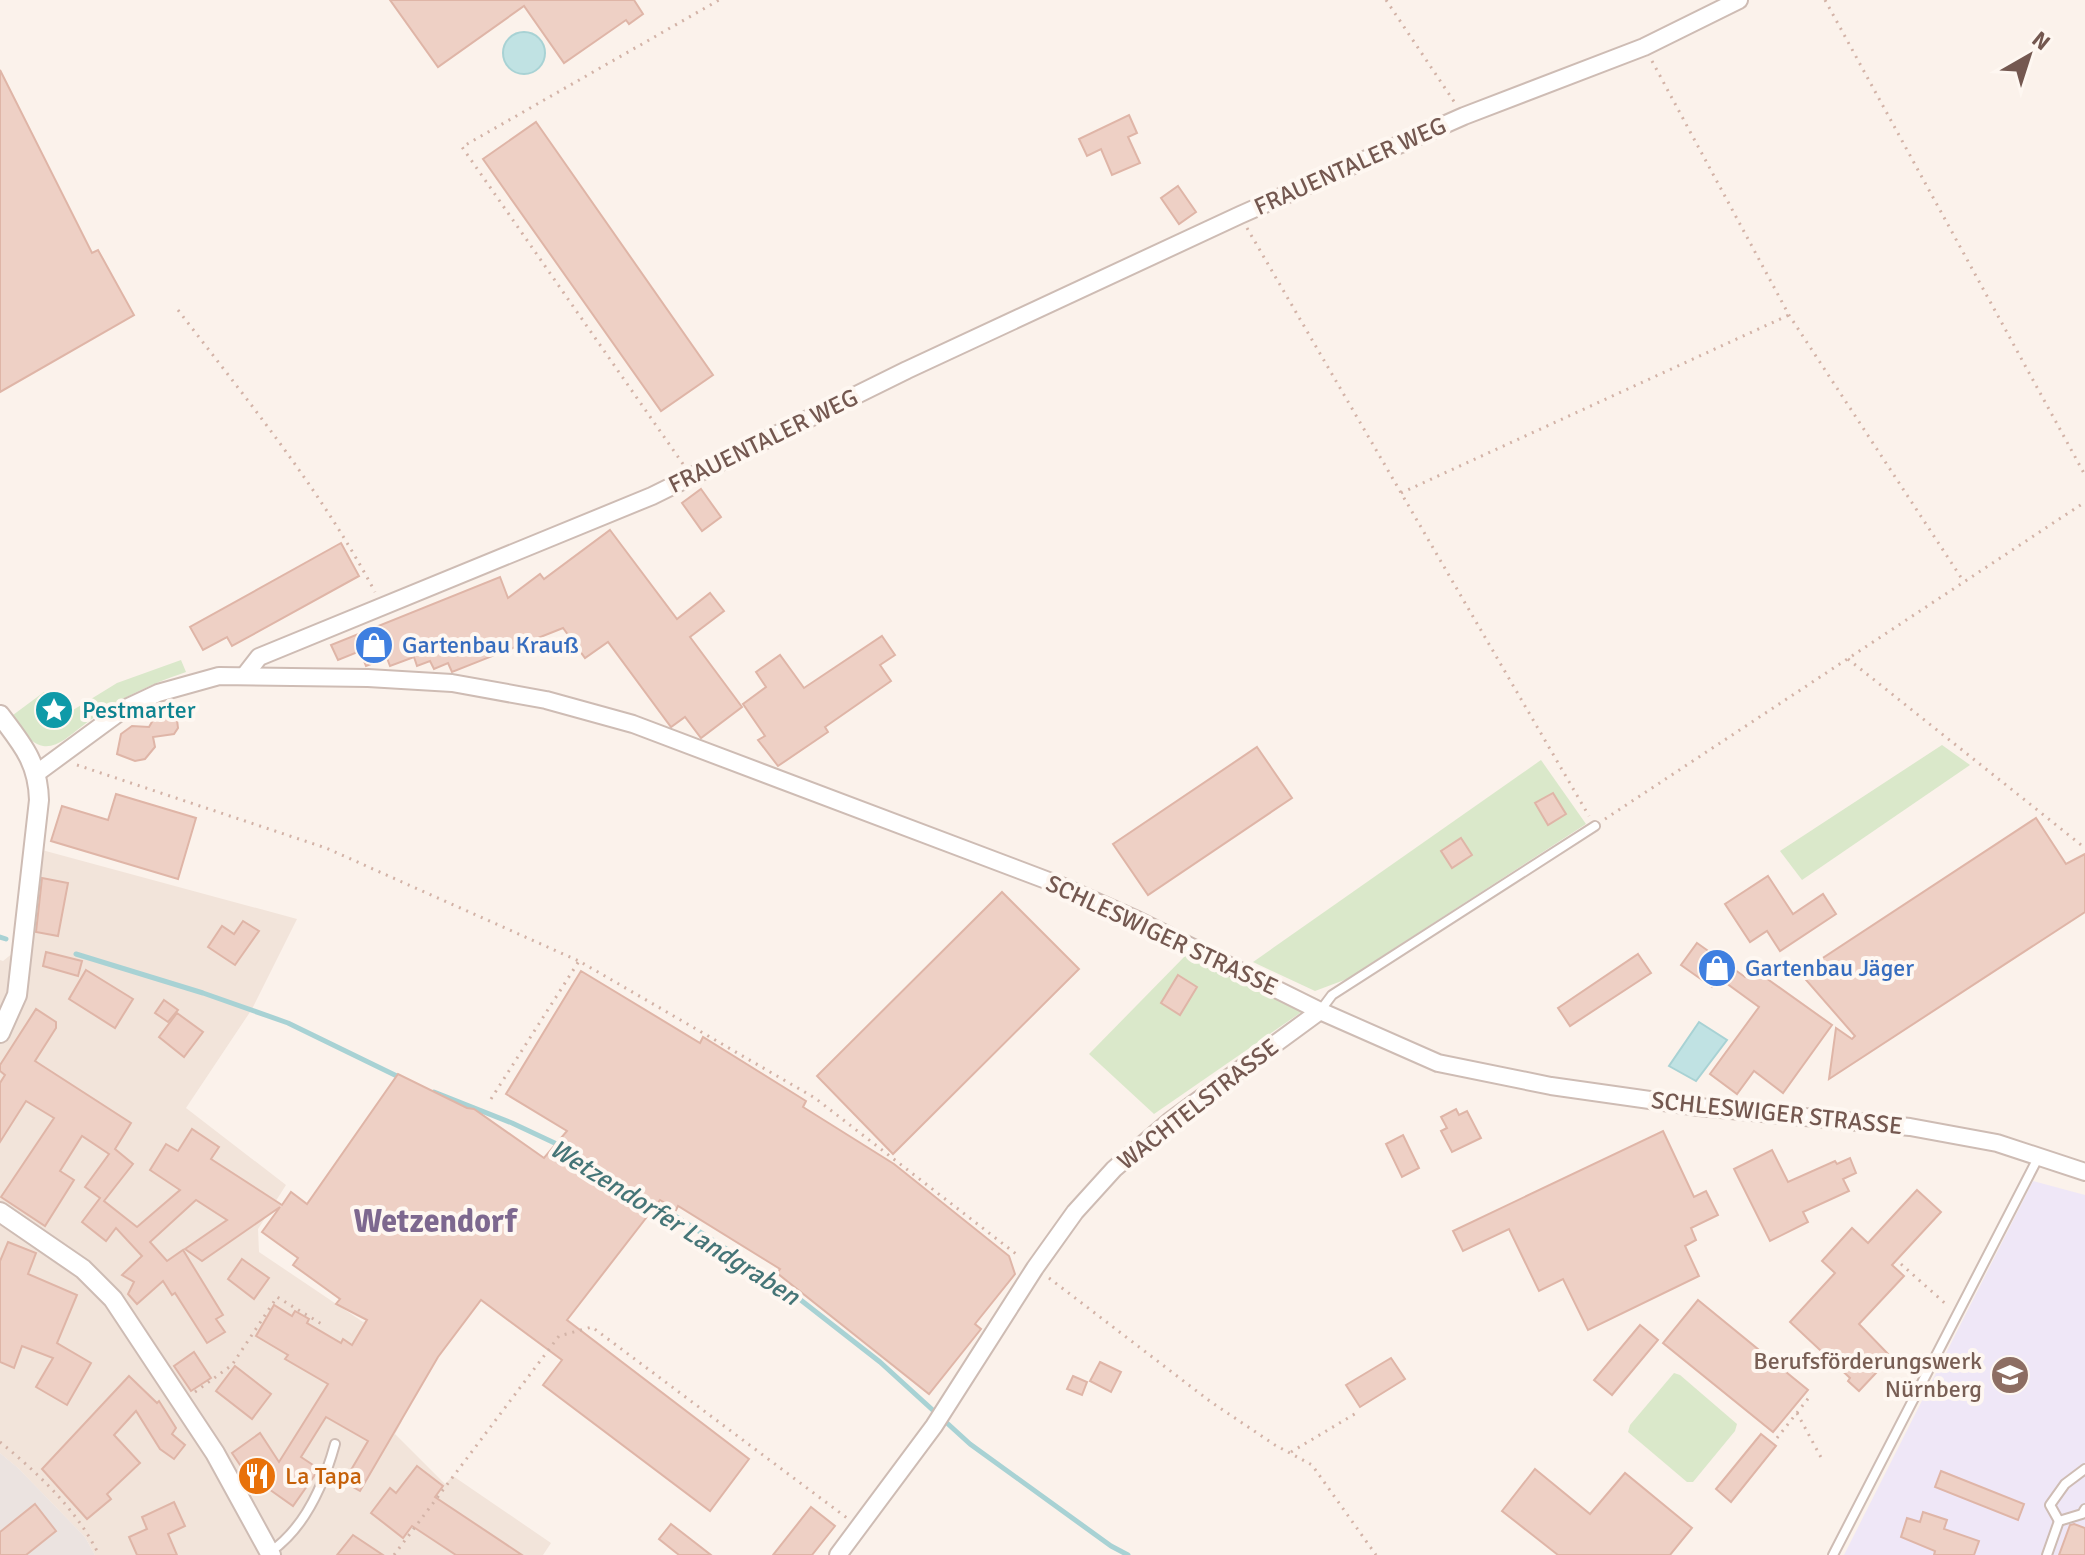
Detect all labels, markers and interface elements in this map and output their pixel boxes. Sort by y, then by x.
north arrow [1989,16,2069,96]
text: N [2027,26,2056,56]
street label: FRAUENTALER WEG [1249,110,1451,222]
street label: FRAUENTALER WEG [663,382,863,500]
shop icon: Gartenbau Krauß [353,624,395,666]
place label: Gartenbau Krauß [402,630,579,660]
place icon: Pestmarter [33,689,75,731]
place label: Pestmarter [82,695,196,725]
street label: SCHLESWIGER STRASSE [1041,868,1283,1002]
shop icon: Gartenbau Jäger [1696,947,1738,989]
place label: Gartenbau Jäger [1745,953,1914,983]
street label: WACHTELSTRASSE [1111,1032,1285,1176]
street label: SCHLESWIGER STRASSE [1650,1085,1904,1141]
water label: Wetzendorfer Landgraben [544,1133,806,1313]
district label: Wetzendorf [354,1202,518,1241]
place label: Berufsförderungswerk Nürnberg [1753,1346,1982,1404]
school or university icon: Berufsförderungswerk Nürnberg [1989,1354,2031,1396]
restaurant icon: La Tapa [236,1455,278,1497]
place label: La Tapa [285,1461,362,1491]

